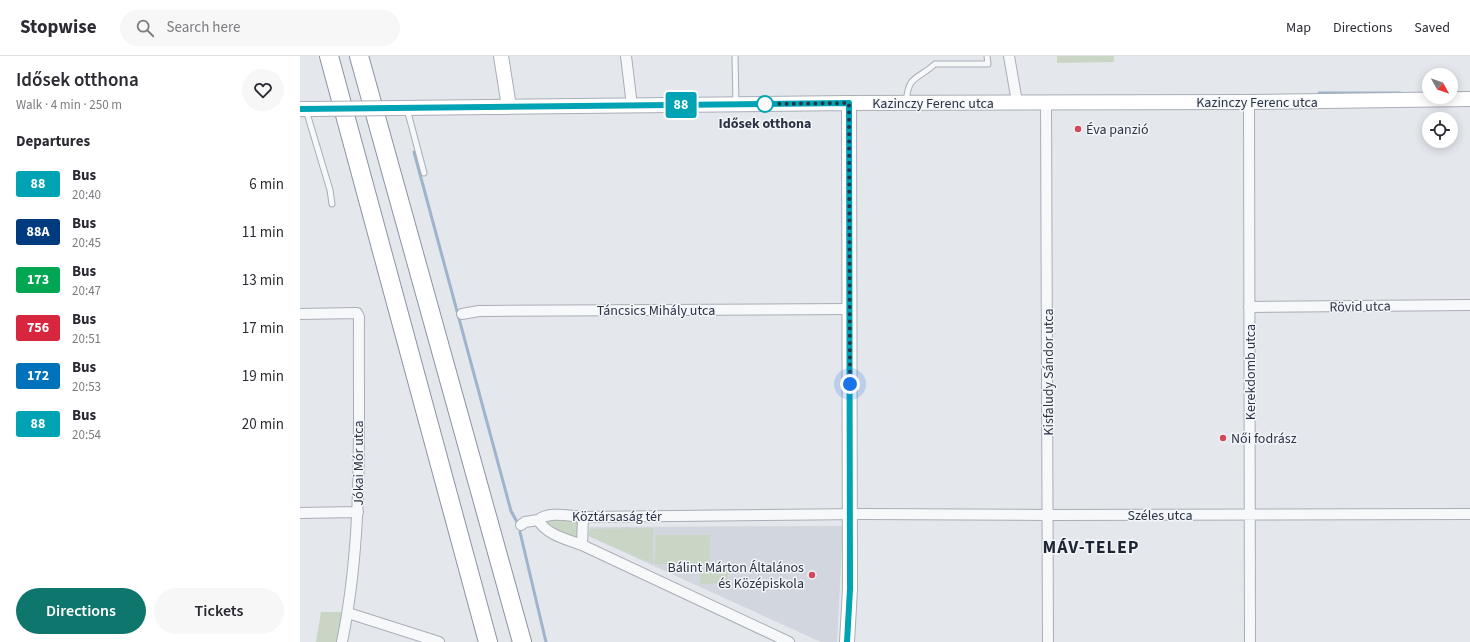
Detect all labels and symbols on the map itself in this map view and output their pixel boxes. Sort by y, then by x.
north arrow [1422,68,1458,104]
line badge: 88 [663,92,699,118]
street label: Kazinczy Ferenc utca [1196,93,1318,113]
street label: Kazinczy Ferenc utca [872,94,994,114]
marker: Idősek otthona [756,95,774,113]
place label: Idősek otthona [719,114,811,134]
place label: Éva panzió [1086,120,1149,140]
marker: Éva panzió [1073,124,1083,134]
street label: Rövid utca [1329,296,1391,318]
street label: Táncsics Mihály utca [597,301,715,321]
street label: Kisfaludy Sándor utca [1039,308,1059,436]
street label: Kerekdomb utca [1241,324,1261,420]
your location [840,374,860,394]
street label: Jókai Mór utca [349,420,369,506]
place label: Női fodrász [1231,429,1297,449]
marker: Női fodrász [1218,433,1228,443]
street label: Széles utca [1128,506,1192,526]
street label: Köztársaság tér [572,507,662,527]
district label: MÁV-TELEP [1042,535,1140,560]
place label: Bálint Márton Általános és Középiskola [667,558,804,594]
marker: Bálint Márton Általános és Középiskola [807,570,817,580]

